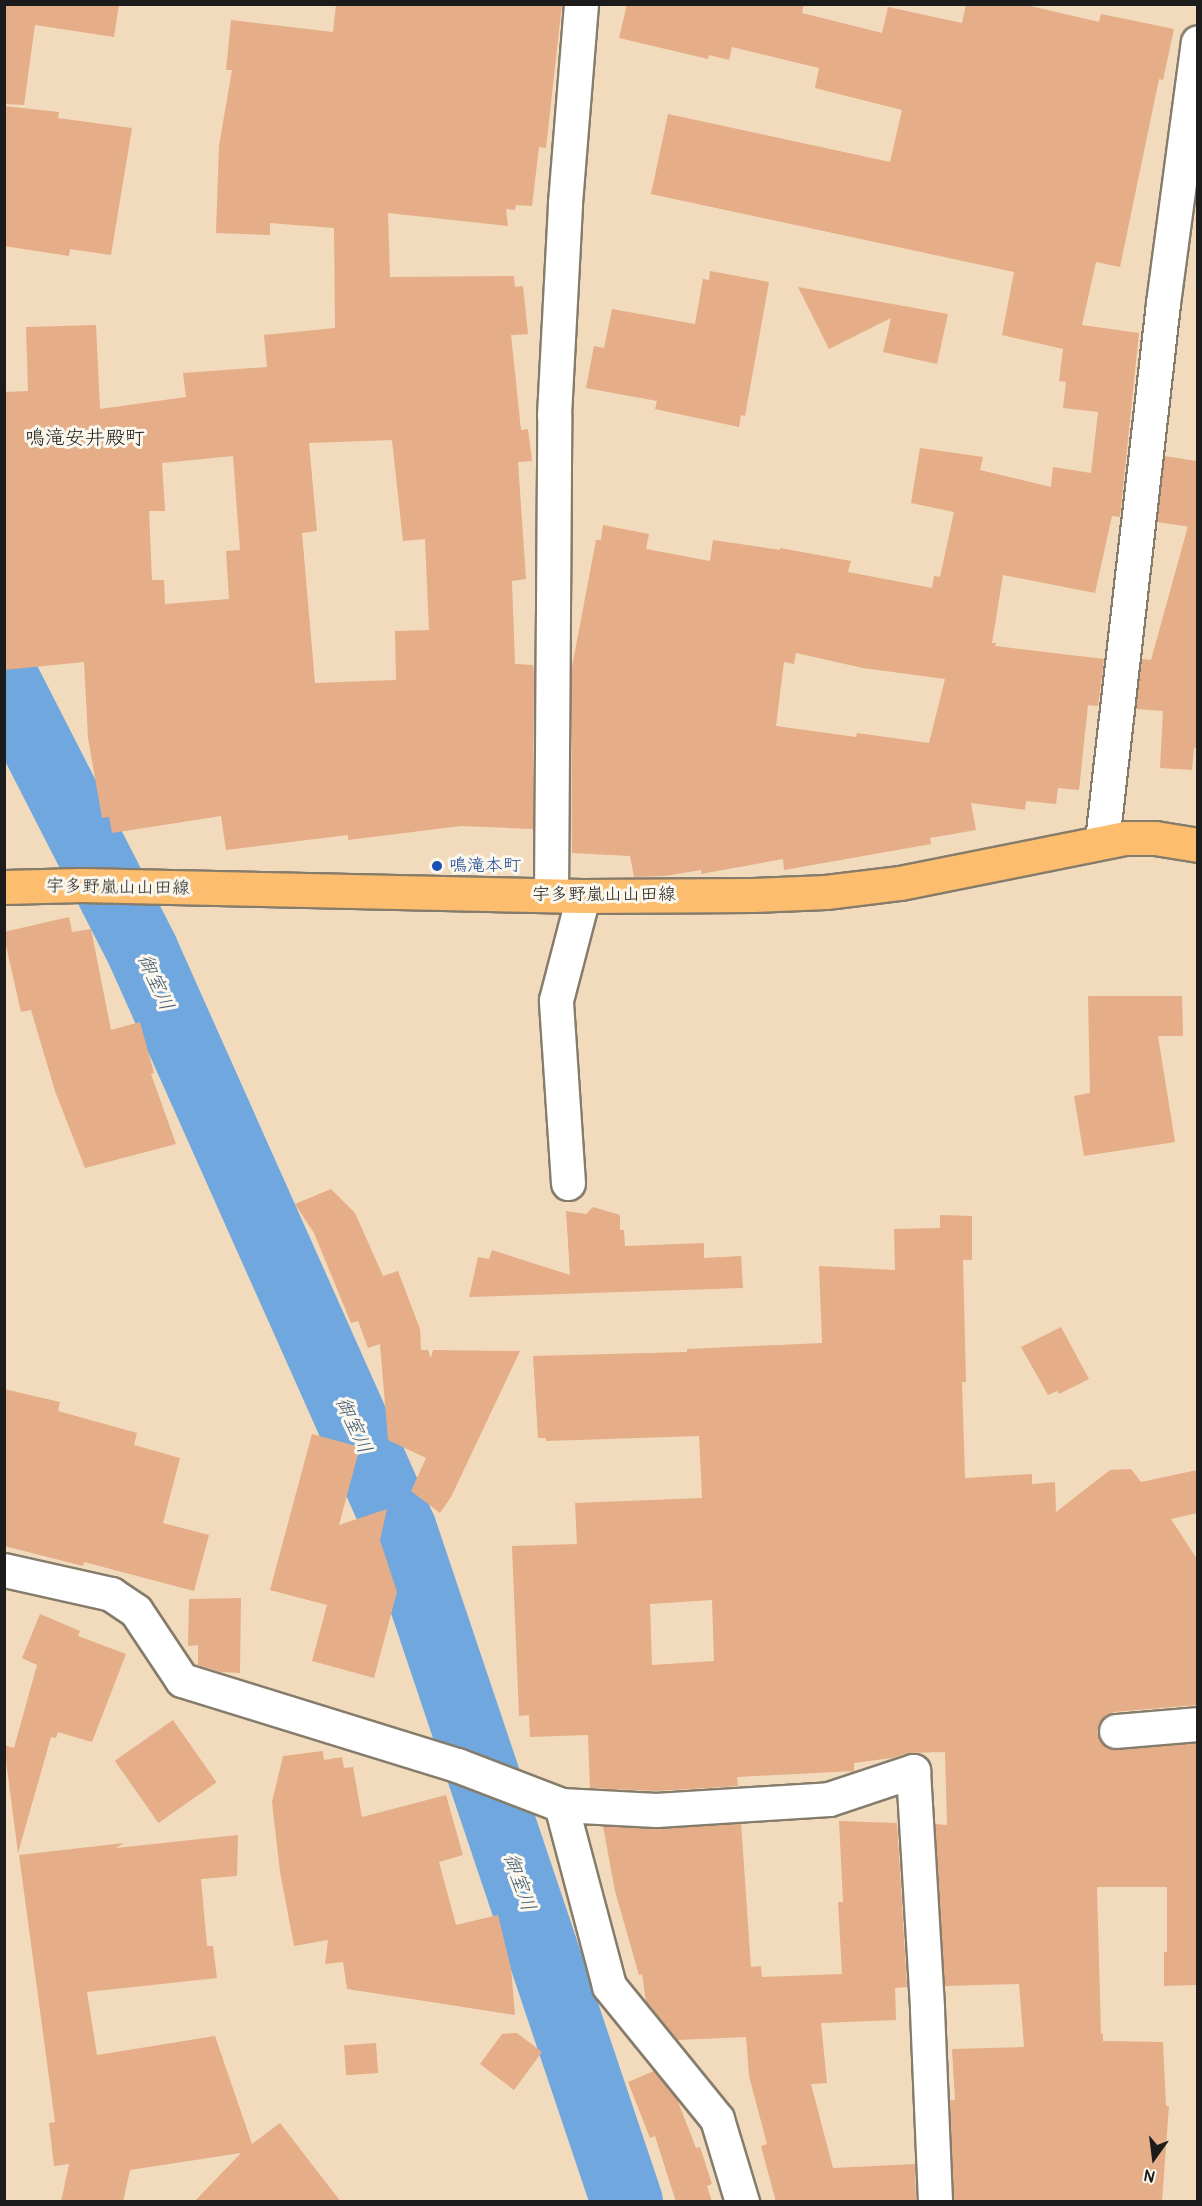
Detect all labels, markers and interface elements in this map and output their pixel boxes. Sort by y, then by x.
district label: 鳴滝安井殿町 [25,425,145,449]
place label: 鳴滝本町 [449,855,521,877]
marker: 鳴滝本町 [430,859,444,873]
street label: 宇多野嵐山山田線 [46,876,190,900]
street label: 宇多野嵐山山田線 [532,884,676,906]
water label: 御室川 [133,950,179,1014]
water label: 御室川 [331,1393,377,1457]
water label: 御室川 [499,1850,541,1914]
north arrow [1124,2128,1184,2188]
text: N [1142,2164,1157,2186]

